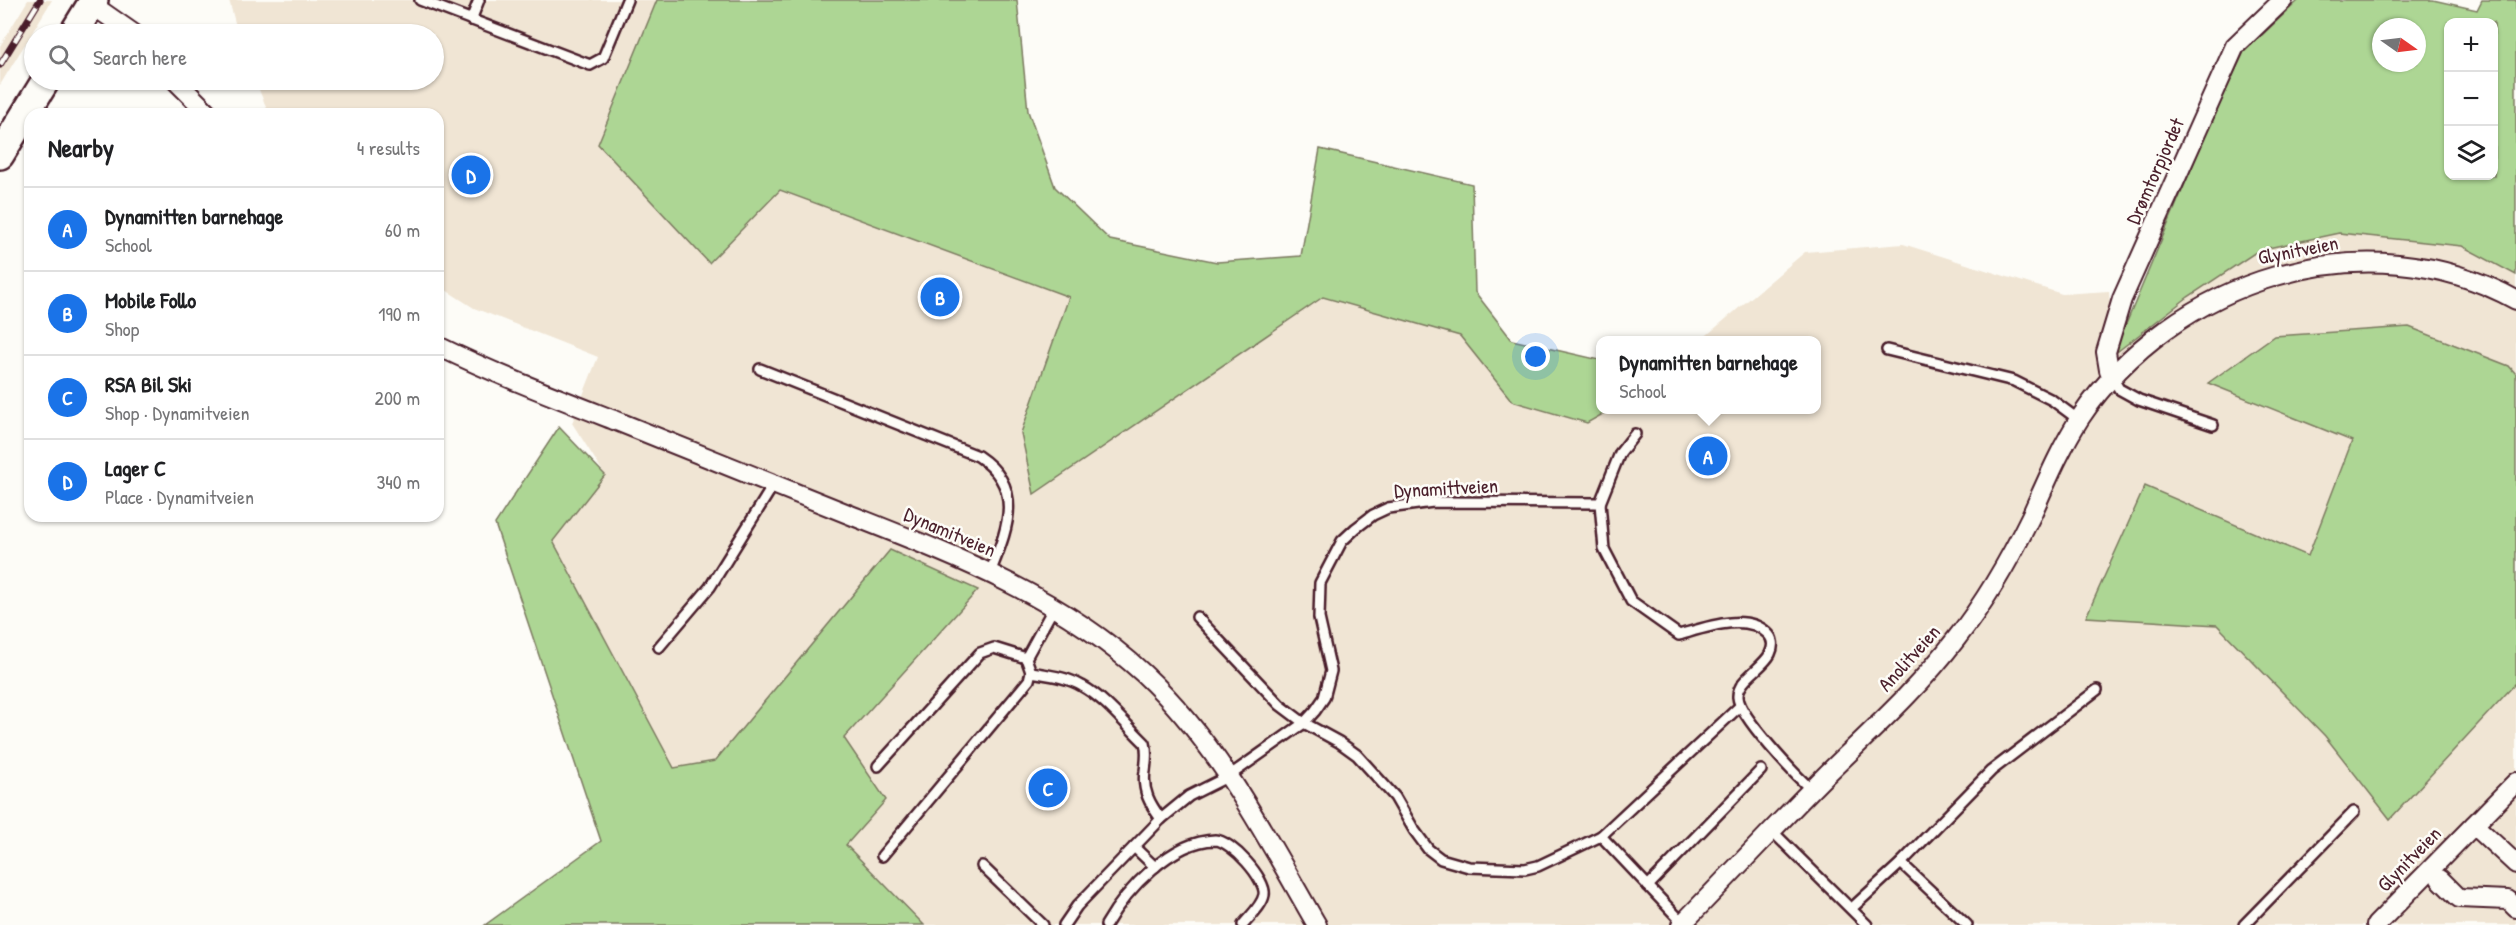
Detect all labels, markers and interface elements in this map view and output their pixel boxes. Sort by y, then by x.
north arrow [2372,18,2426,72]
map controls [2444,18,2498,180]
button: + [2444,18,2498,72]
search box [24,24,444,90]
icon: search [45,41,78,74]
text: Search here [93,42,187,72]
button: − [2444,72,2498,126]
street label: Drømtorpjordet [2119,112,2190,228]
button: layers [2444,126,2498,180]
text: Nearby [48,130,114,165]
text: 4 results [357,134,420,161]
pin: D [452,152,490,198]
text: Dynamitten barnehage [105,201,283,231]
text: A [63,216,72,243]
text: 60 m [385,216,420,243]
street label: Glynitveien [2255,229,2340,271]
text: School [105,231,152,258]
pin: B [920,274,960,320]
text: Mobile Follo [105,285,196,315]
text: B [62,300,73,327]
text: 190 m [378,300,420,327]
text: Shop [105,315,139,342]
popup [1596,336,1821,414]
your location [1521,342,1550,371]
text: Dynamitten barnehage [1619,347,1798,377]
text: RSA Bil Ski [105,369,192,399]
text: School [1619,377,1666,404]
text: C [62,384,73,411]
text: 200 m [375,384,420,411]
text: Shop · Dynamitveien [105,399,250,426]
pin: A [1688,434,1728,478]
text: Lager C [105,453,166,483]
text: D [63,468,72,495]
text: 340 m [376,468,420,495]
street label: Dynamittveien [1393,471,1499,504]
text: Place · Dynamitveien [105,483,254,510]
street label: Dynamitveien [900,500,1000,563]
street label: Anolitveien [1872,619,1946,697]
pin: C [1028,766,1068,810]
street label: Glynitveien [2371,820,2447,897]

